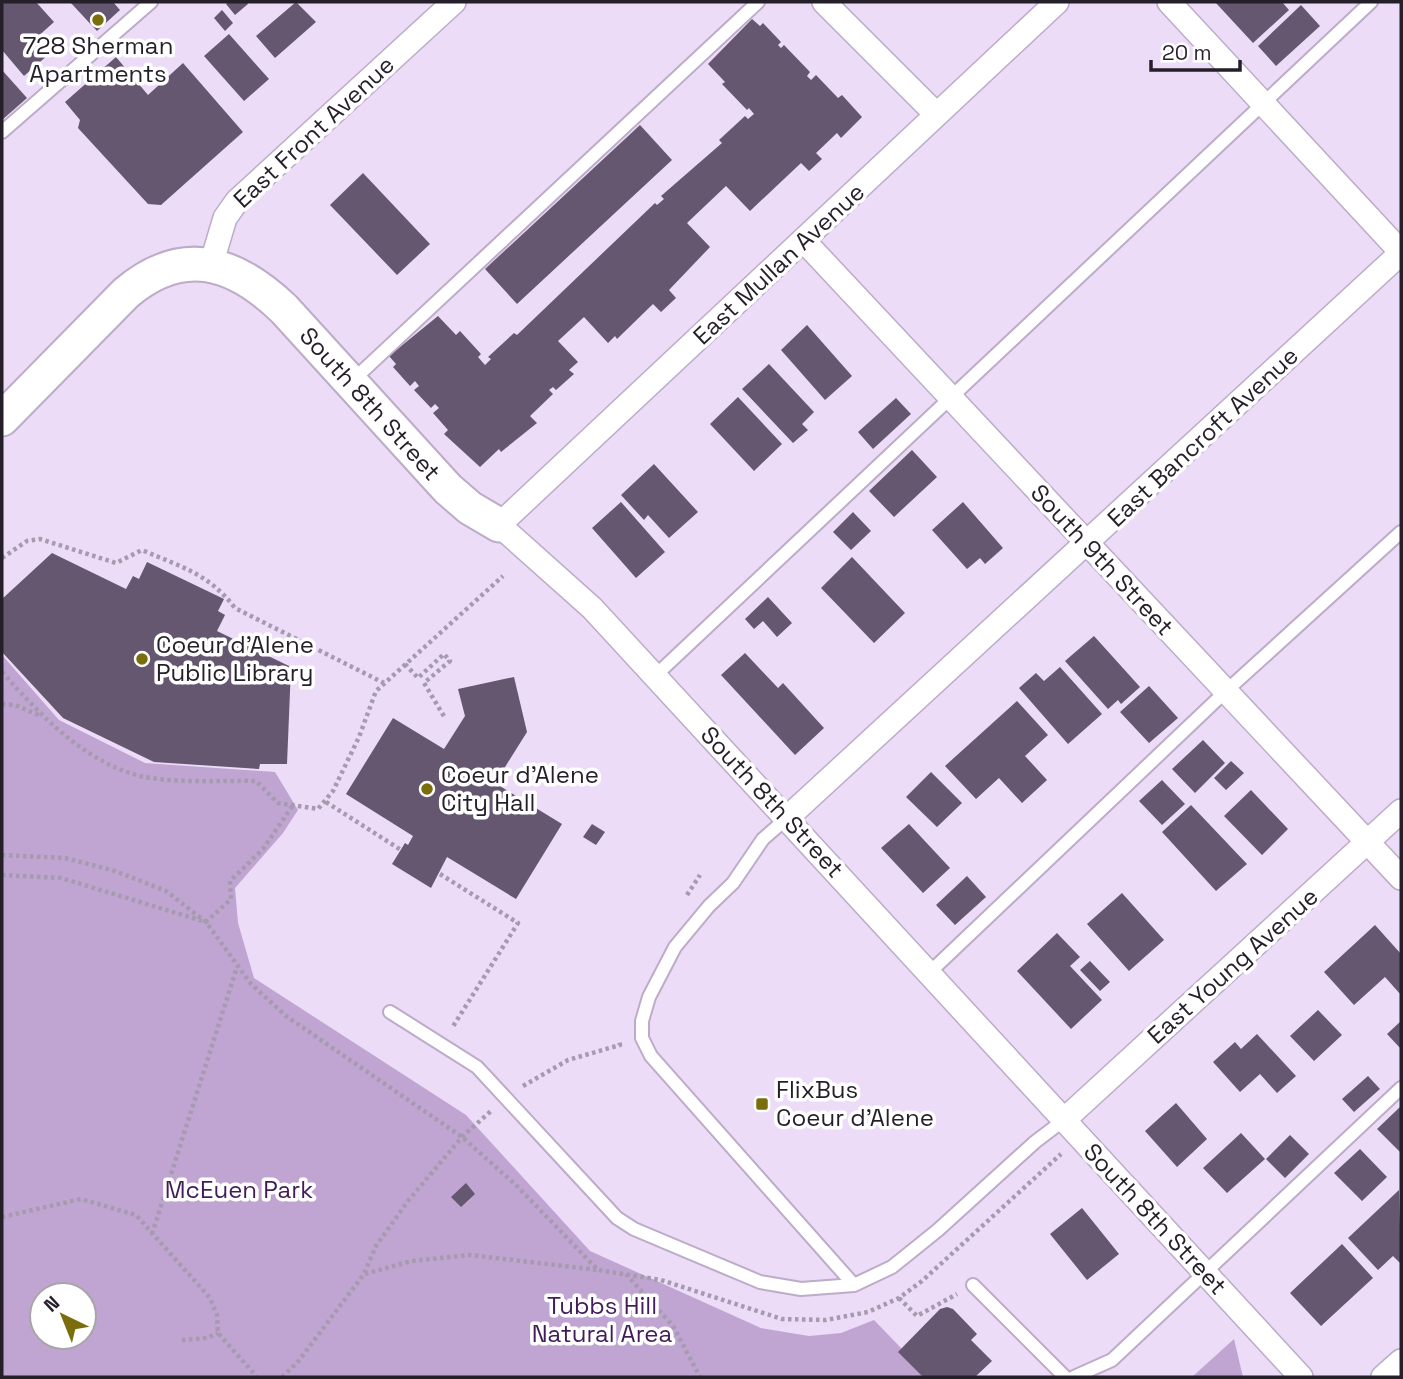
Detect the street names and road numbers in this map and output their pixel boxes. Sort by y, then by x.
street label: East Front Avenue [227,49,401,214]
street label: East Mullan Avenue [686,176,871,351]
street label: South 8th Street [293,320,448,487]
street label: East Bancroft Avenue [1101,340,1305,533]
street label: South 9th Street [1024,477,1181,642]
street label: South 8th Street [694,719,851,884]
street label: East Young Avenue [1141,881,1325,1051]
street label: South 8th Street [1077,1136,1234,1301]

